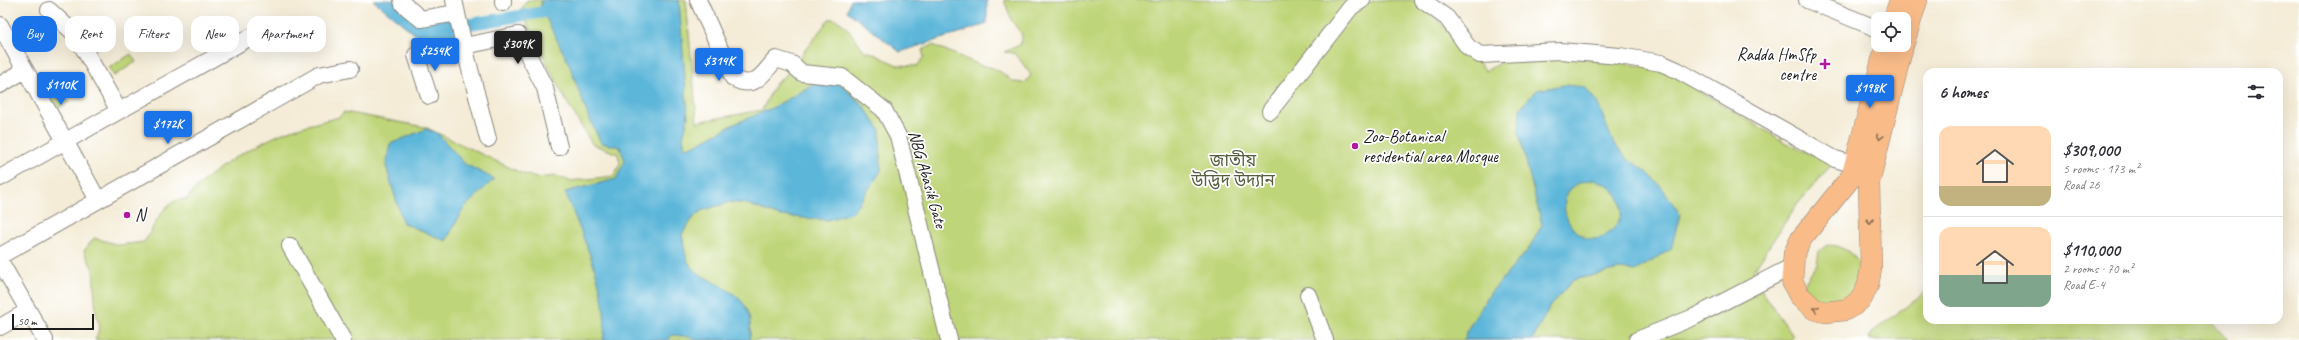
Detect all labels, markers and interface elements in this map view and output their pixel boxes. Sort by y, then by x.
map controls [1871,12,1911,52]
button: locate [1871,12,1911,52]
chip: Buy [12,16,57,52]
chip: Rent [65,16,116,52]
chip: Filters [124,16,183,52]
chip: New [191,16,239,52]
chip: Apartment [247,16,326,52]
pin: $309K [490,31,546,65]
text: $309K [503,36,533,52]
pin: $254K [407,38,463,72]
text: $254K [420,43,450,59]
place label: Radda HmSfp centre [1737,44,1818,85]
pin: $314K [691,48,747,82]
text: $314K [704,53,734,69]
marker: Radda HmSfp centre [1819,58,1831,70]
pin: $110K [33,72,89,106]
pin: $198K [1842,75,1898,109]
text: $110K [46,77,76,93]
text: $198K [1855,80,1885,96]
icon: filters [2245,81,2267,103]
text: 6 homes [1939,82,1987,103]
pin: $172K [140,111,196,145]
text: $172K [153,116,183,132]
place label: Zoo-Botanical residential area Mosque [1363,126,1499,167]
street label: NBG Abasik Gate [904,128,952,232]
one-way arrow [1876,133,1885,140]
text: $309,000 [2063,140,2120,161]
marker: Zoo-Botanical residential area Mosque [1350,141,1360,151]
icon: home [1971,142,2019,190]
park label: জাতীয় উদ্ভিদ উদ্যান [1190,150,1276,191]
text: 5 rooms · 173 m² [2063,161,2139,177]
text: Road 26 [2063,177,2100,193]
place label: N [135,205,148,226]
marker: N [122,210,132,220]
one-way arrow [1866,218,1874,224]
text: $110,000 [2063,240,2120,261]
icon: home [1971,243,2019,291]
text: 2 rooms · 70 m² [2063,261,2133,277]
text: Road E-4 [2063,277,2105,293]
one-way arrow [1813,305,1820,313]
scale bar [12,312,94,331]
text: 50 m [18,314,37,328]

